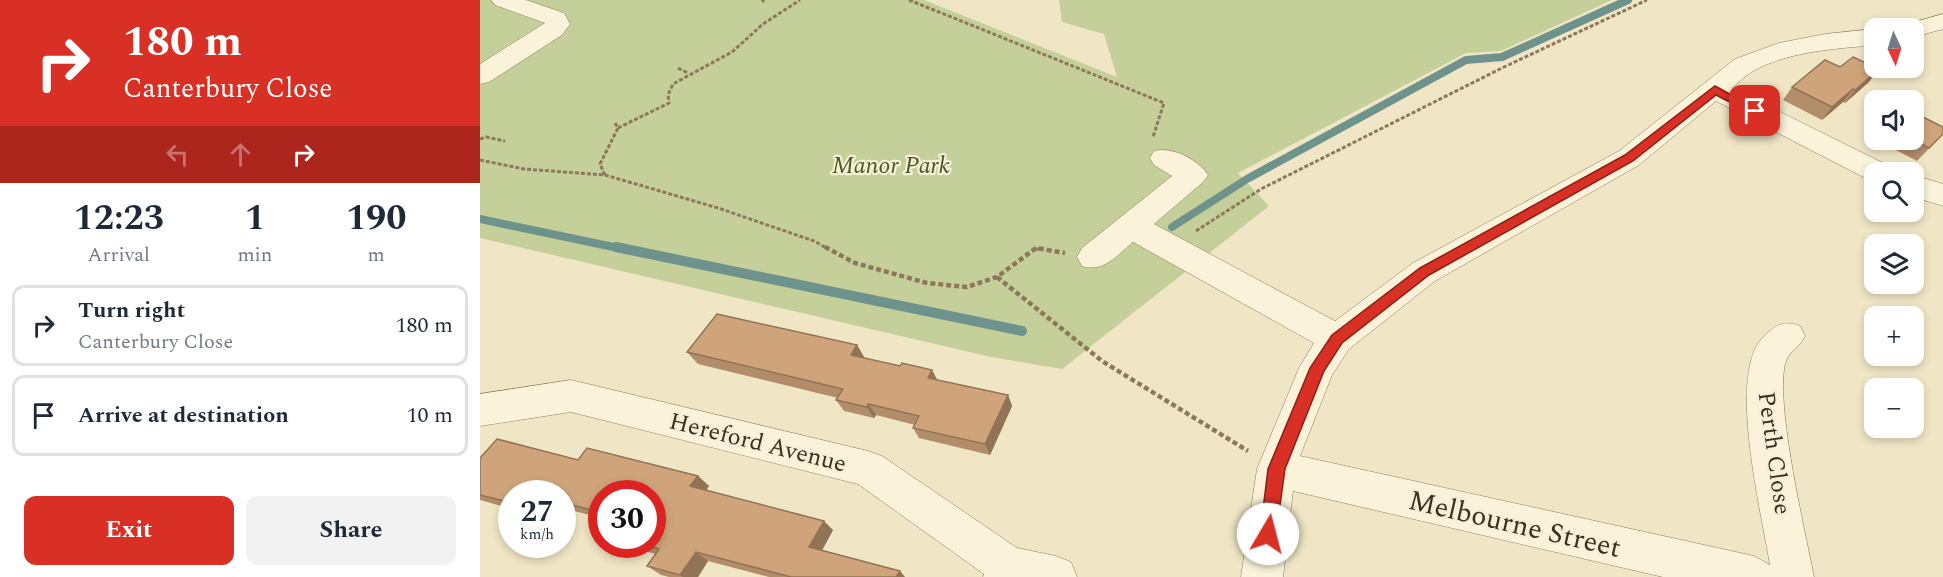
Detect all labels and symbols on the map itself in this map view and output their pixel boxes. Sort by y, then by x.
north arrow [1864,18,1924,78]
pin [1729,85,1780,136]
park label: Manor Park [832,148,950,184]
street label: Perth Close [1748,389,1800,517]
street label: Hereford Avenue [665,404,850,482]
street label: Melbourne Street [1404,479,1625,570]
speed limit sign: 30 [588,480,666,558]
position arrow [1236,502,1300,566]

